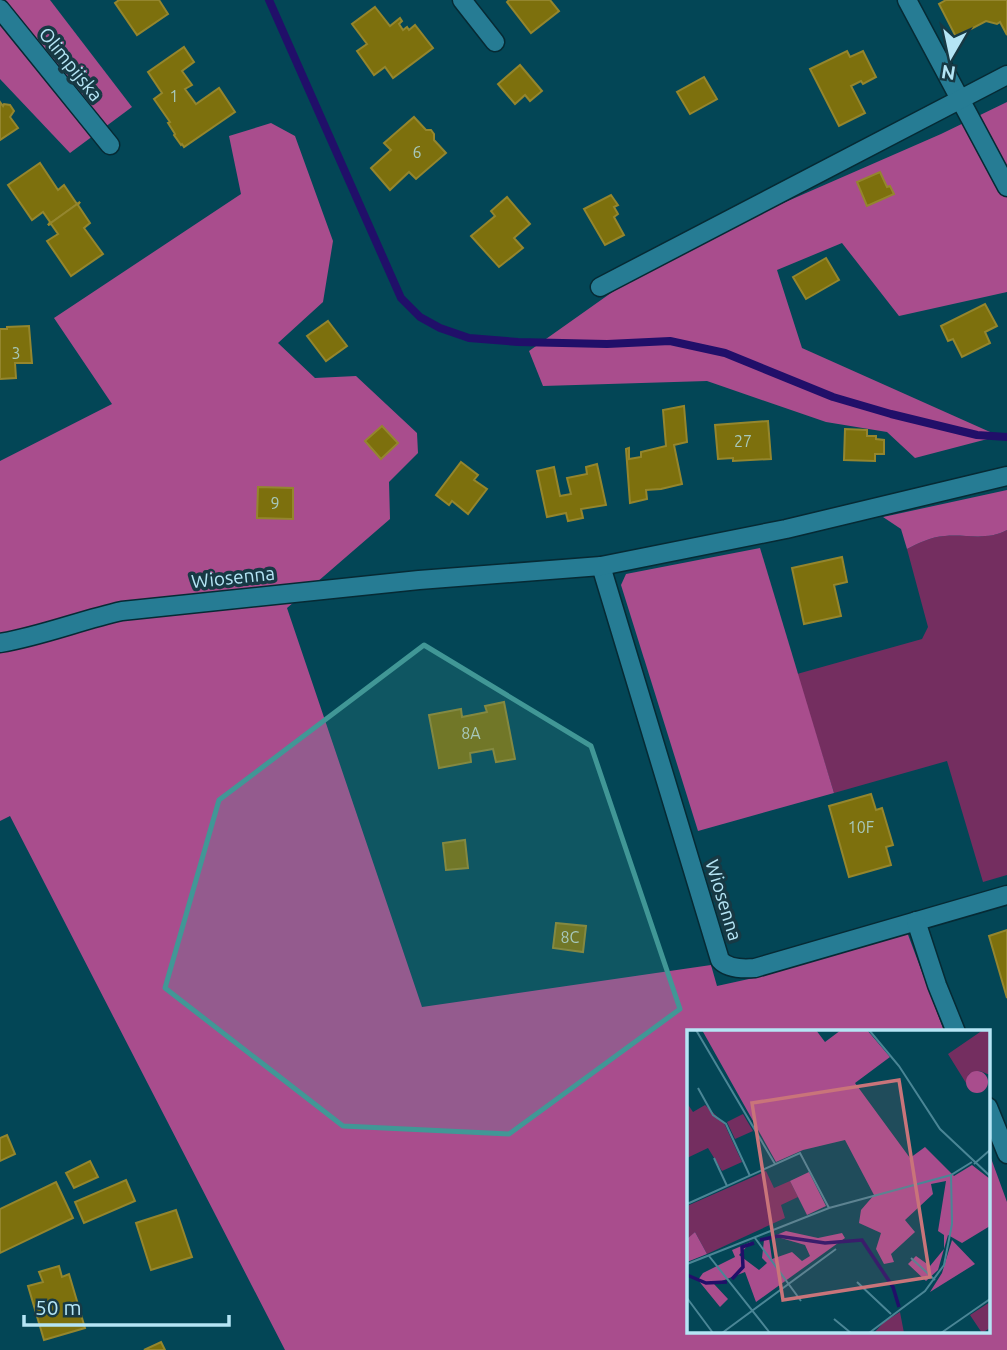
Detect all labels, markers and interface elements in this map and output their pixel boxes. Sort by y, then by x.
north arrow [916,21,986,91]
street label: Olimpijska [35,23,107,105]
text: N [940,61,957,85]
house number: 1 [169,87,179,105]
house number: 6 [412,143,422,161]
house number: 3 [11,344,21,362]
house number: 27 [734,432,752,450]
house number: 9 [270,494,280,512]
street label: Wiosenna [190,562,276,592]
house number: 8A [461,724,481,742]
house number: 10F [848,818,874,836]
street label: Wiosenna [701,857,747,943]
house number: 8C [561,928,580,946]
inset map [687,1030,990,1332]
scale bar [24,1284,229,1328]
text: 50 m [35,1295,82,1319]

